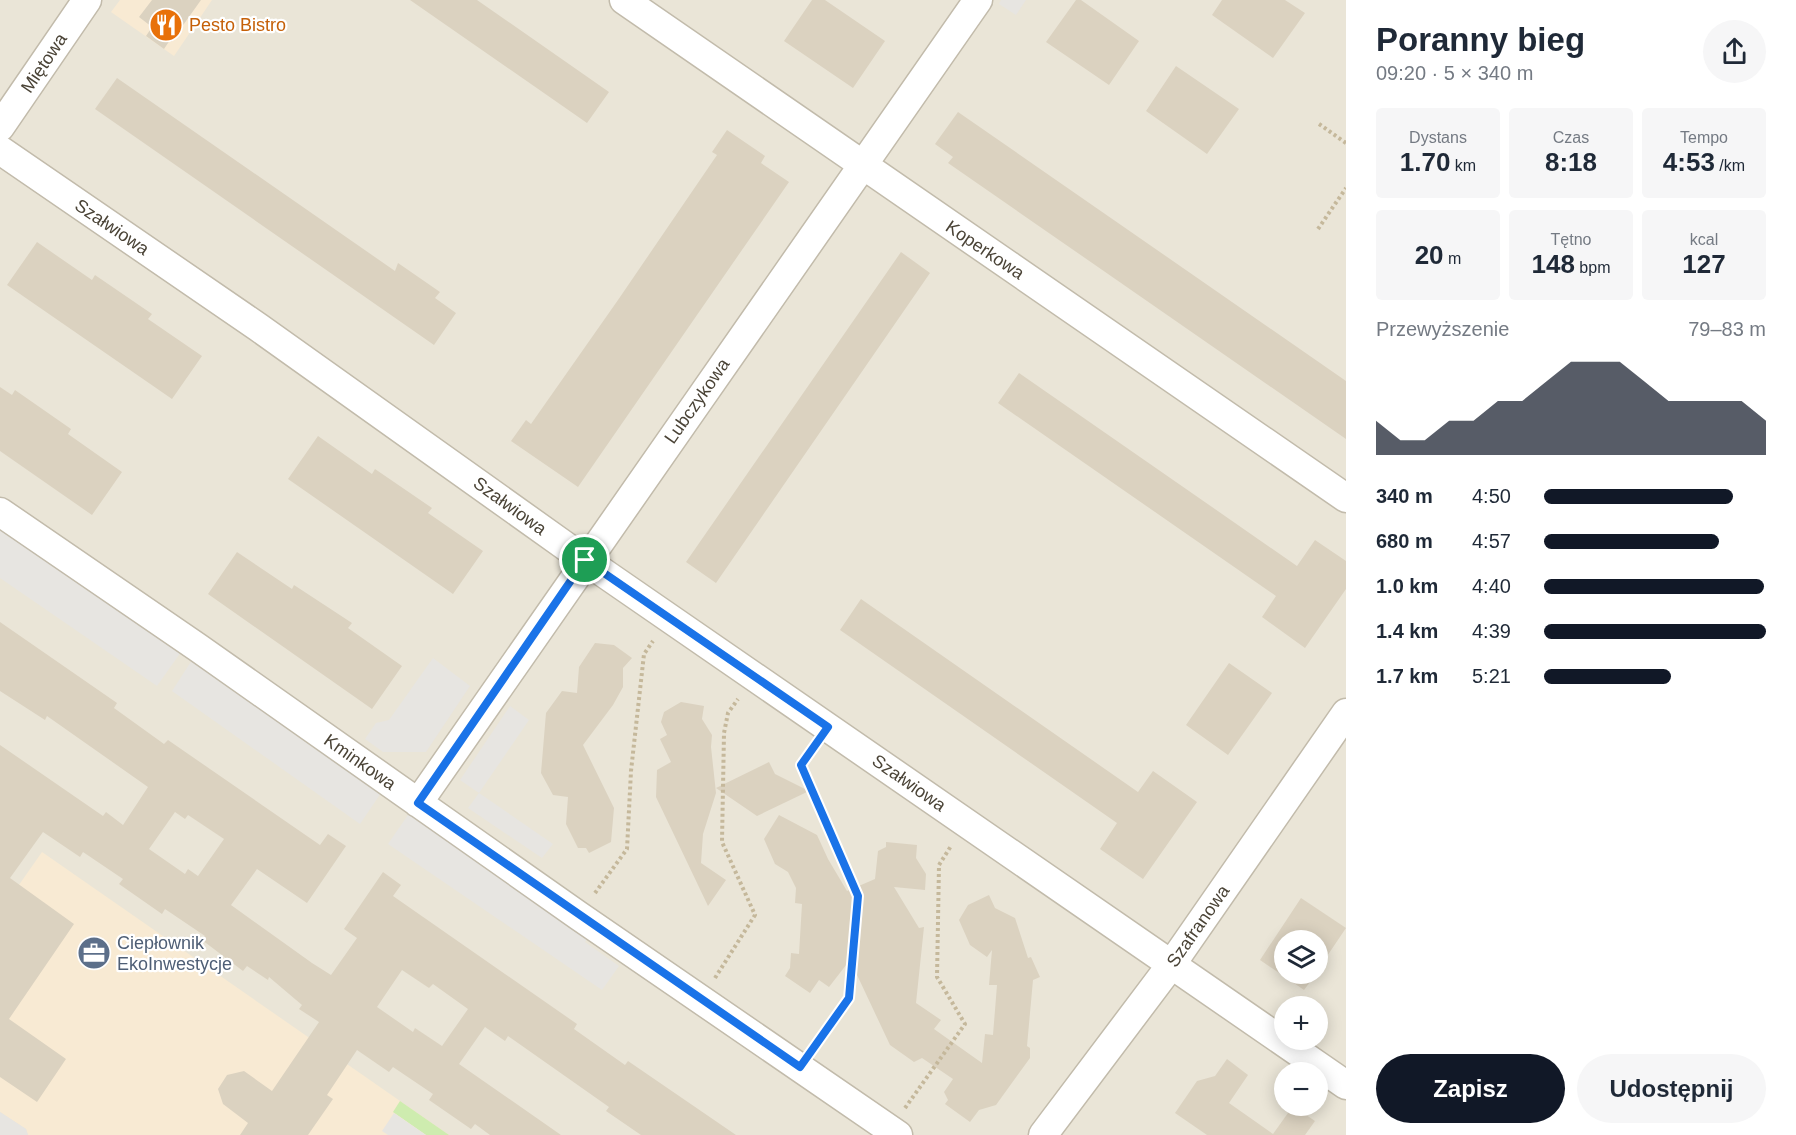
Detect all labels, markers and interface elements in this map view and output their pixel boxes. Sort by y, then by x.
restaurant icon: Pesto Bistro [148,7,184,43]
place label: Pesto Bistro [189,15,286,35]
button: share [1703,20,1766,83]
text: Poranny bieg [1376,21,1585,58]
street label: Miętowa [17,29,72,96]
text: 09:20 · 5 × 340 m [1376,62,1533,84]
text: Dystans [1409,129,1467,146]
text: Czas [1553,129,1589,146]
text: Tempo [1680,129,1728,146]
text: 1.70 [1400,147,1450,177]
text: 8:18 [1545,147,1597,177]
text: 4:53 [1663,147,1715,177]
text: km [1450,157,1476,174]
text: /km [1715,157,1745,174]
street label: Szałwiowa [71,195,154,260]
street label: Koperkowa [942,217,1029,284]
text: Tętno [1551,231,1591,248]
text: kcal [1690,231,1718,248]
text: 20 [1415,240,1444,270]
text: 148 [1532,249,1575,279]
text: 127 [1682,249,1726,279]
text: m [1444,250,1461,267]
text: bpm [1575,259,1610,276]
text: Przewyższenie [1376,318,1509,340]
text: 79–83 m [1688,318,1766,340]
street label: Lubczykowa [660,354,734,447]
street label: Szałwiowa [470,473,551,540]
text: 340 m [1376,485,1433,507]
text: 4:50 [1472,485,1511,507]
text: 680 m [1376,530,1433,552]
text: 4:57 [1472,530,1511,552]
pin [559,534,610,585]
icon: arrive [568,543,601,576]
text: 1.0 km [1376,575,1438,597]
text: 4:40 [1472,575,1511,597]
text: 1.4 km [1376,620,1438,642]
text: 4:39 [1472,620,1511,642]
text: 1.7 km [1376,665,1438,687]
text: 5:21 [1472,665,1511,687]
street label: Kminkowa [320,730,401,795]
street label: Szałwiowa [868,750,950,816]
street label: Szafranowa [1163,881,1234,971]
map controls [1274,930,1328,1116]
button: layers [1274,930,1328,984]
place label: Ciepłownik EkoInwestycje [117,933,232,974]
office icon: Ciepłownik EkoInwestycje [76,935,112,971]
button: + [1274,996,1328,1050]
button: Zapisz [1376,1054,1565,1123]
button: Udostępnij [1577,1054,1766,1123]
button: − [1274,1062,1328,1116]

